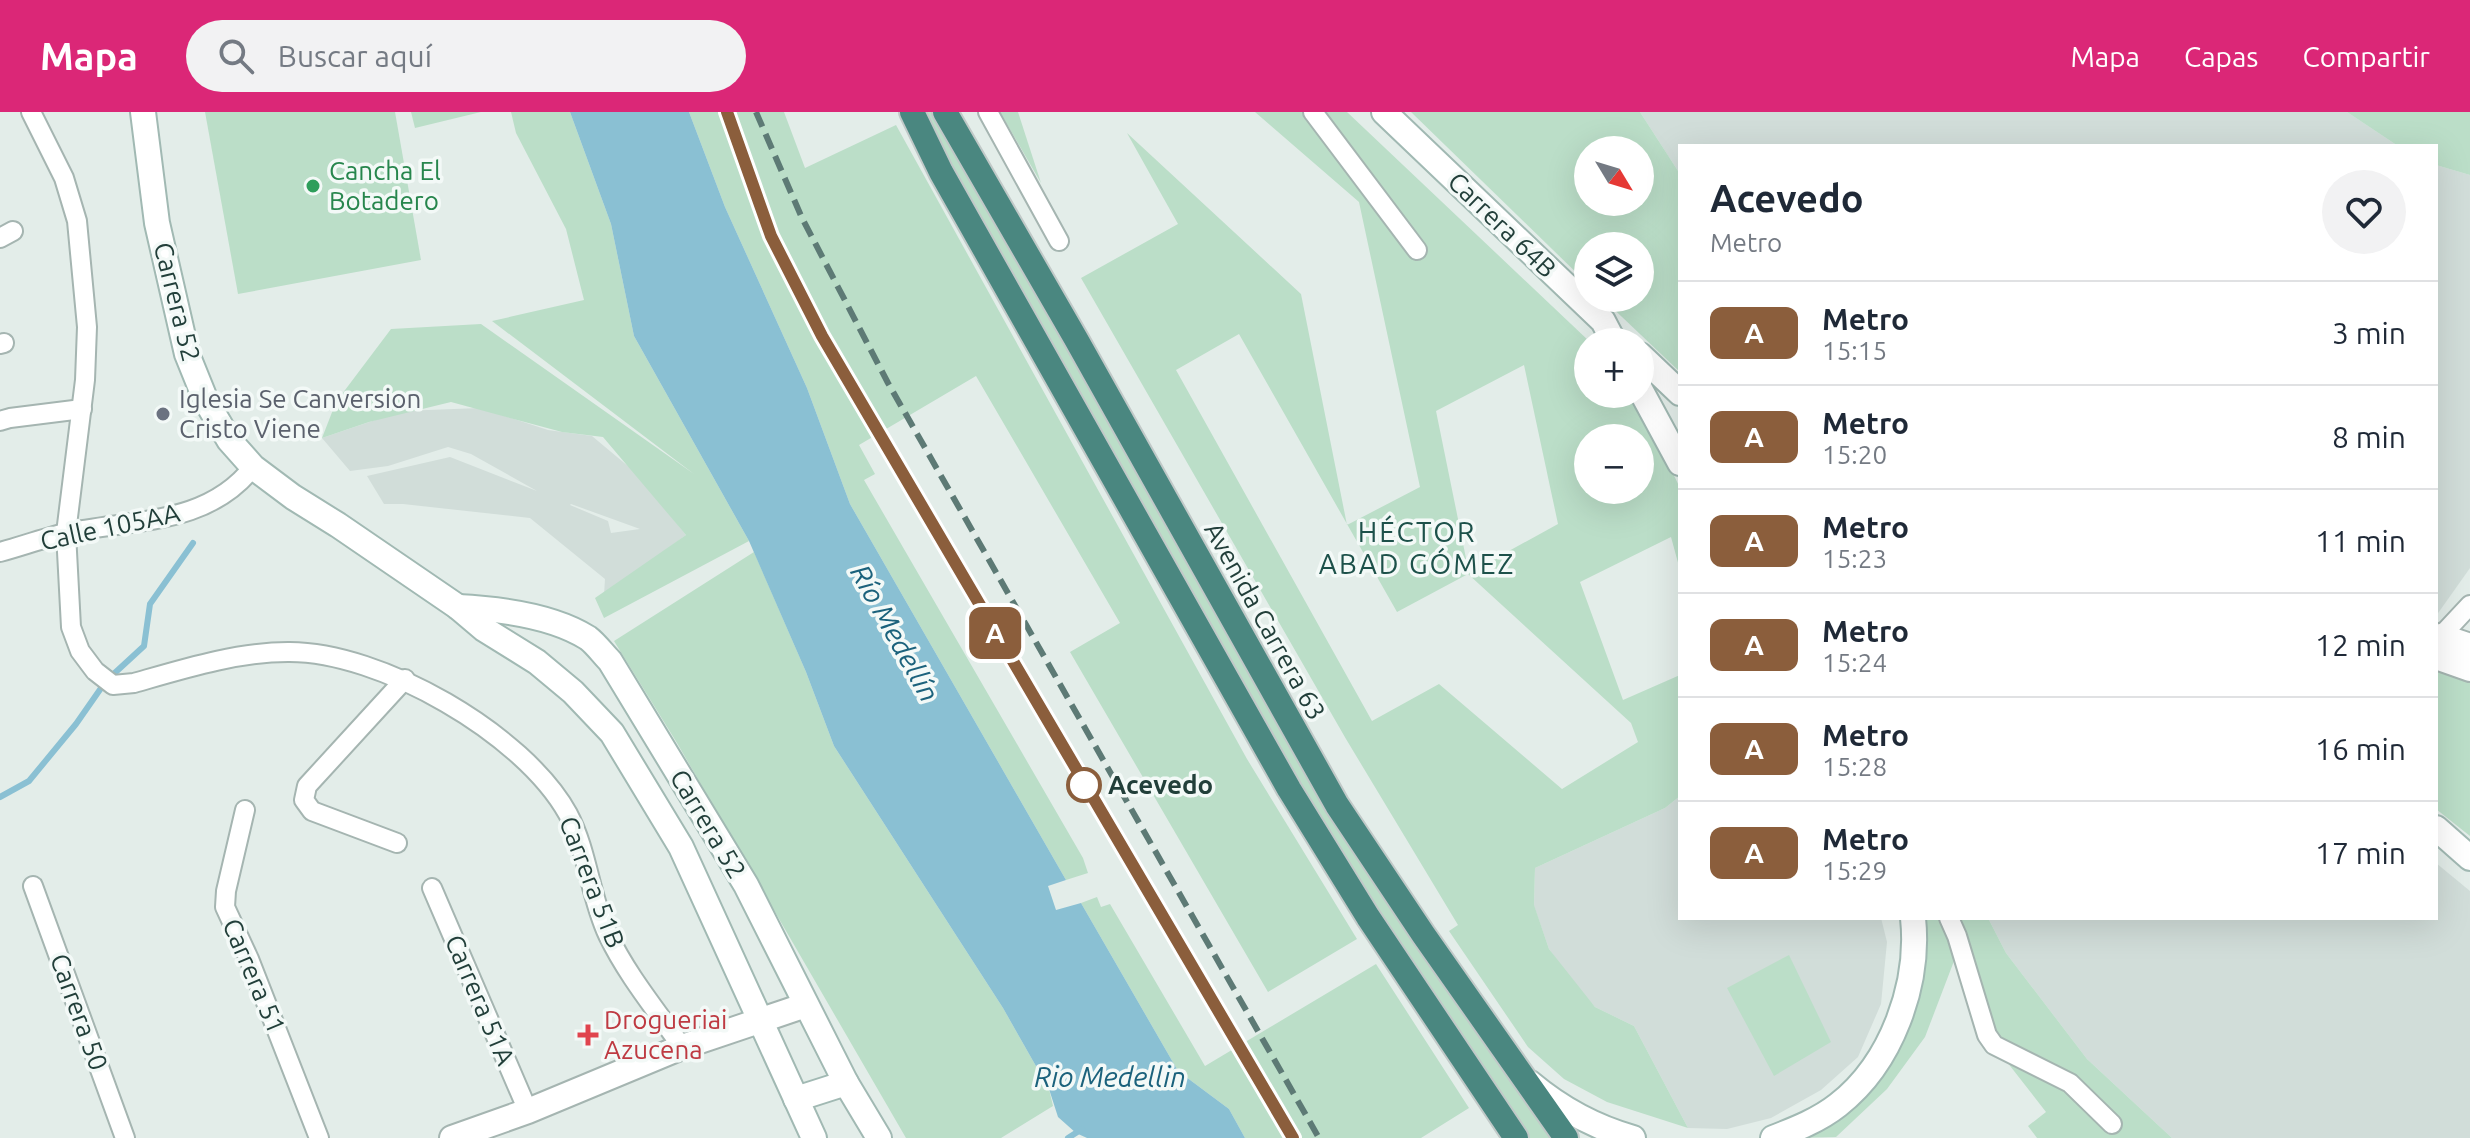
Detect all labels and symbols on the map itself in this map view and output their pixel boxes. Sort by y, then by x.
north arrow [1574,136,1654,216]
place label: Cancha El Botadero [329,156,441,215]
street label: Carrera 64B [1443,166,1562,283]
marker: Cancha El Botadero [304,177,322,195]
street label: Carrera 52 [149,239,206,364]
place label: Iglesia Se Canversion Cristo Viene [179,384,421,443]
marker: Iglesia Se Canversion Cristo Viene [154,405,172,423]
street label: Calle 105AA [37,498,182,555]
district label: HÉCTOR ABAD GÓMEZ [1319,515,1515,579]
street label: Avenida Carrera 63 [1199,517,1332,724]
water label: Río Medellín [845,559,946,707]
line badge: A [969,607,1021,659]
street label: Carrera 52 [665,764,752,883]
marker: Acevedo [1067,768,1101,802]
place label: Acevedo [1108,770,1213,799]
street label: Carrera 51B [554,812,631,952]
street label: Carrera 51 [217,914,292,1038]
street label: Carrera 51A [440,930,521,1069]
street label: Carrera 50 [45,950,114,1074]
place label: Drogueriai Azucena [604,1005,727,1064]
marker: Drogueriai Azucena [579,1026,597,1044]
water label: Rio Medellin [1034,1061,1186,1092]

